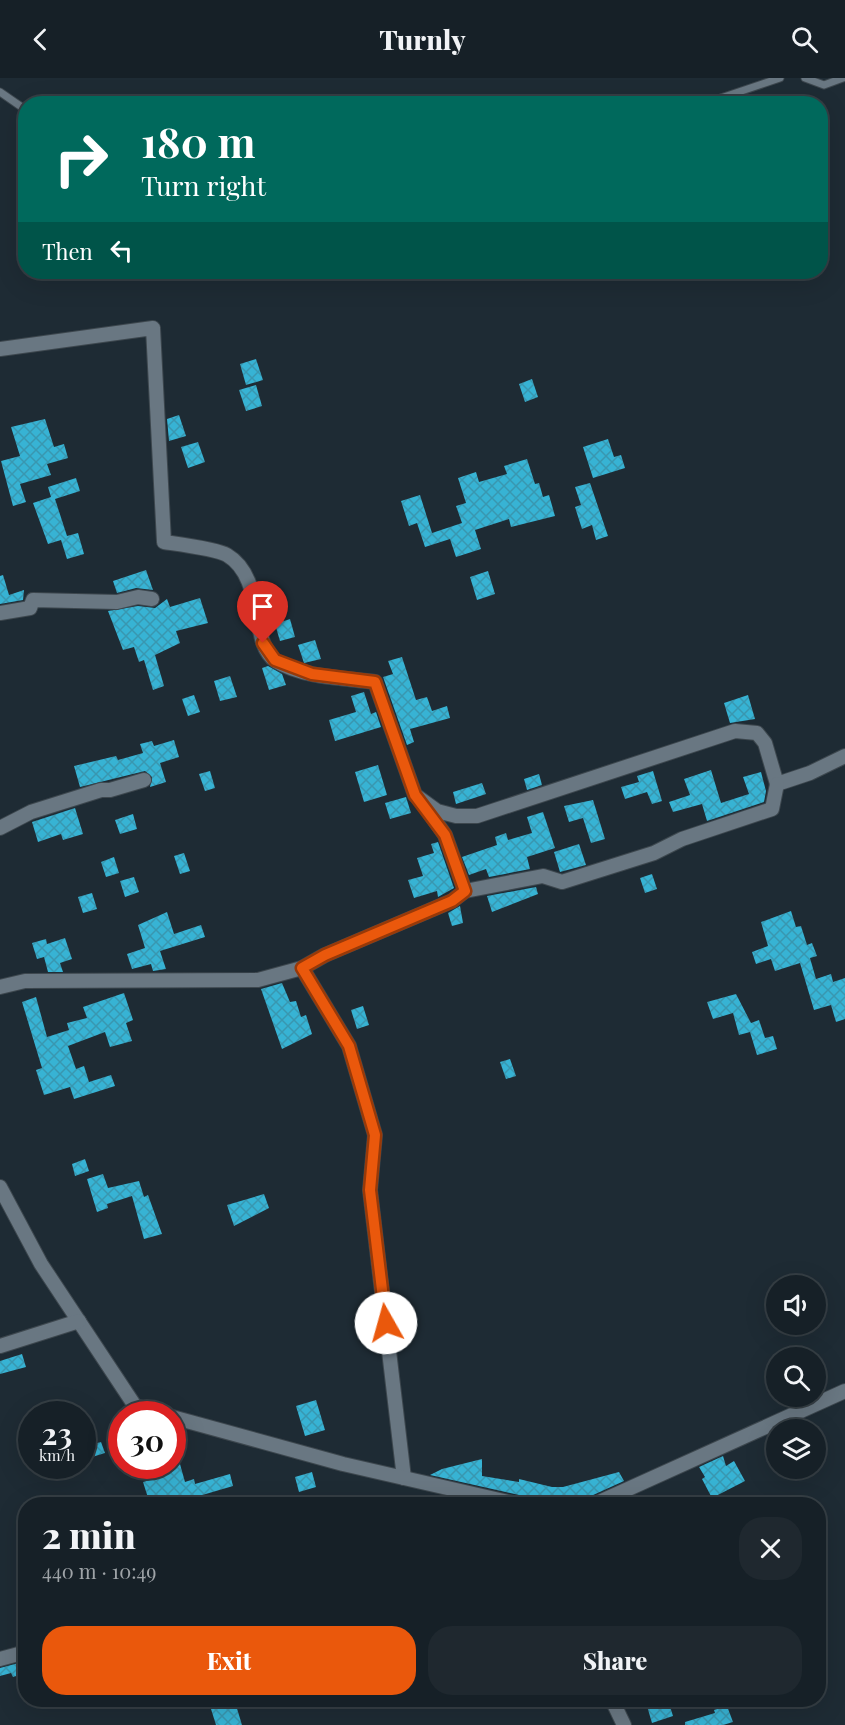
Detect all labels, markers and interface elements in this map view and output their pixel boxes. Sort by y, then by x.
text: Turnly [379,21,466,57]
icon: back [24,23,57,56]
icon: search [788,23,821,56]
text: 180 m [141,113,256,169]
icon: right [42,120,120,198]
text: Turn right [141,167,266,203]
icon: left [105,234,138,267]
text: Then [42,236,93,266]
pin [237,581,288,643]
icon: arrive [246,590,279,623]
map controls [766,1275,826,1479]
button: sound [766,1275,826,1335]
position arrow [354,1291,418,1355]
button: search [766,1347,826,1407]
speed limit sign: 30 [108,1401,186,1479]
text: 23 [42,1413,72,1453]
button: layers [766,1419,826,1479]
text: km/h [39,1445,75,1465]
text: 2 min [42,1510,136,1558]
button: close [739,1517,802,1580]
text: 440 m · 10:49 [42,1557,157,1584]
button: Exit [42,1626,416,1695]
button: Share [428,1626,802,1695]

